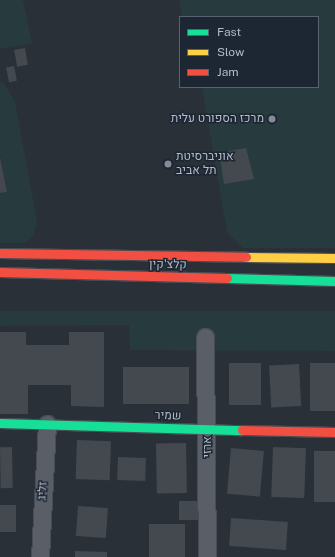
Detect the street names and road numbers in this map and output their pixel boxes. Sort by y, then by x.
street label: קלצ'קין [149,257,187,273]
street label: שמיר [154,408,182,424]
street label: ארזי [201,436,215,458]
street label: זליג [35,481,51,501]

